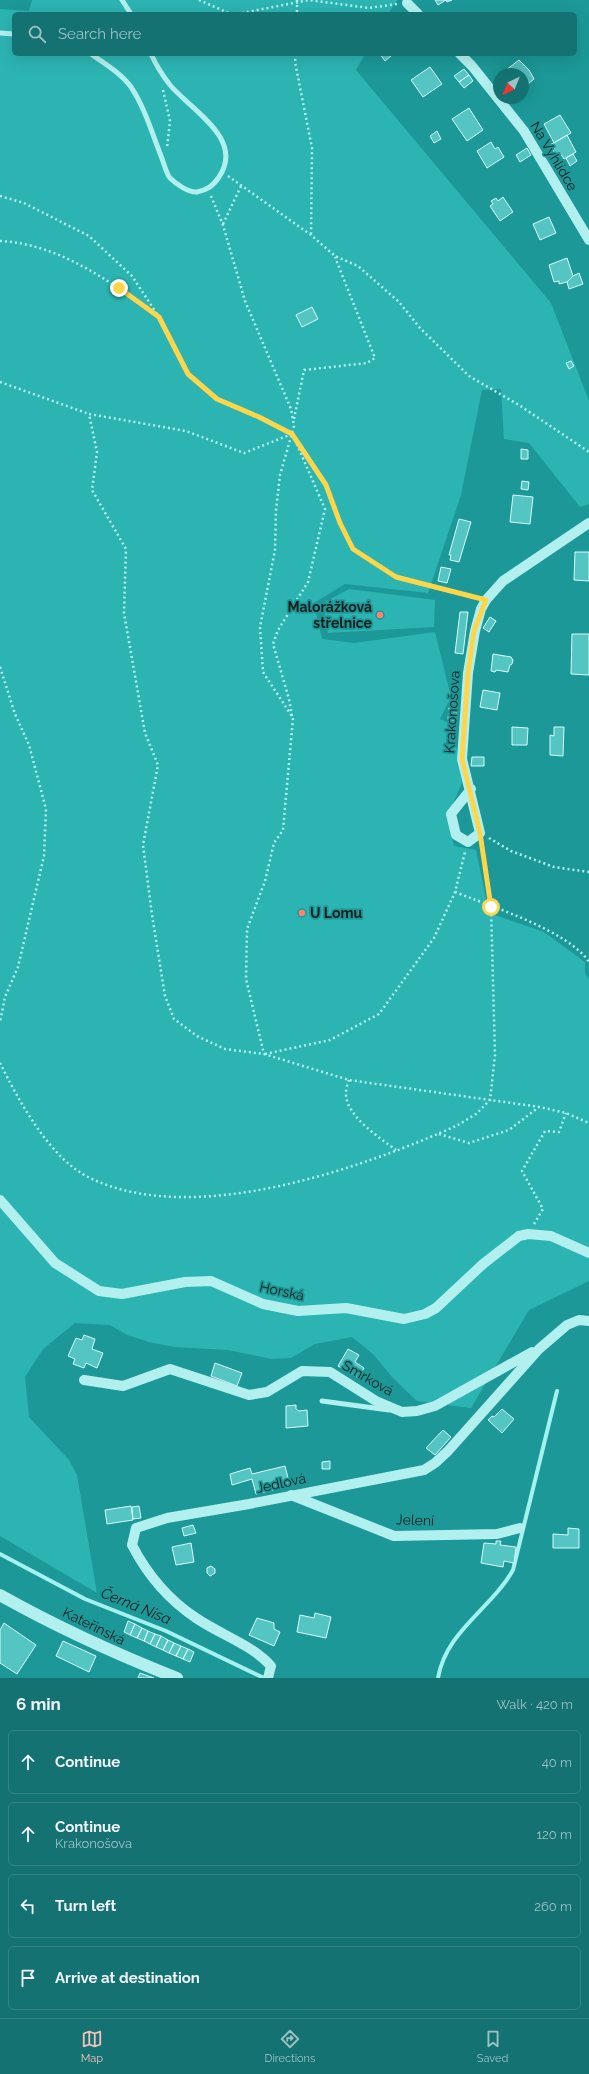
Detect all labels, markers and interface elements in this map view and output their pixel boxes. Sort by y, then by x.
search box [12,12,577,56]
icon: search [26,23,48,45]
text: Search here [58,25,141,43]
north arrow [493,68,529,104]
street label: Na Vyhlídce [527,118,581,194]
route end [110,279,128,297]
place label: Malorážková střelnice [287,599,373,631]
marker: Malorážková střelnice [375,610,385,620]
street label: Krakonošova [441,670,463,754]
route start [482,898,500,916]
place label: U Lomu [310,905,363,921]
marker: U Lomu [297,908,307,918]
street label: Horská [258,1278,306,1304]
street label: Smrková [340,1357,396,1399]
street label: Jedlová [255,1470,307,1496]
street label: Jelení [396,1511,435,1529]
water label: Černá Nisa [98,1583,174,1628]
street label: Kateřinská [60,1604,128,1648]
text: 6 min [16,1694,61,1714]
text: Walk · 420 m [496,1697,573,1712]
icon: ahead [17,1751,39,1773]
text: Continue [55,1753,120,1771]
text: 40 m [542,1755,572,1770]
text: Continue [55,1818,120,1836]
icon: ahead [17,1823,39,1845]
text: 120 m [536,1827,572,1842]
text: Krakonošova [55,1836,132,1851]
icon: left [17,1895,39,1917]
text: Turn left [55,1897,116,1915]
text: 260 m [534,1899,572,1914]
icon: arrive [17,1967,39,1989]
text: Arrive at destination [55,1969,200,1987]
tab: Map [81,2028,103,2065]
tab: Directions [265,2028,315,2065]
tab: Saved [477,2028,508,2065]

